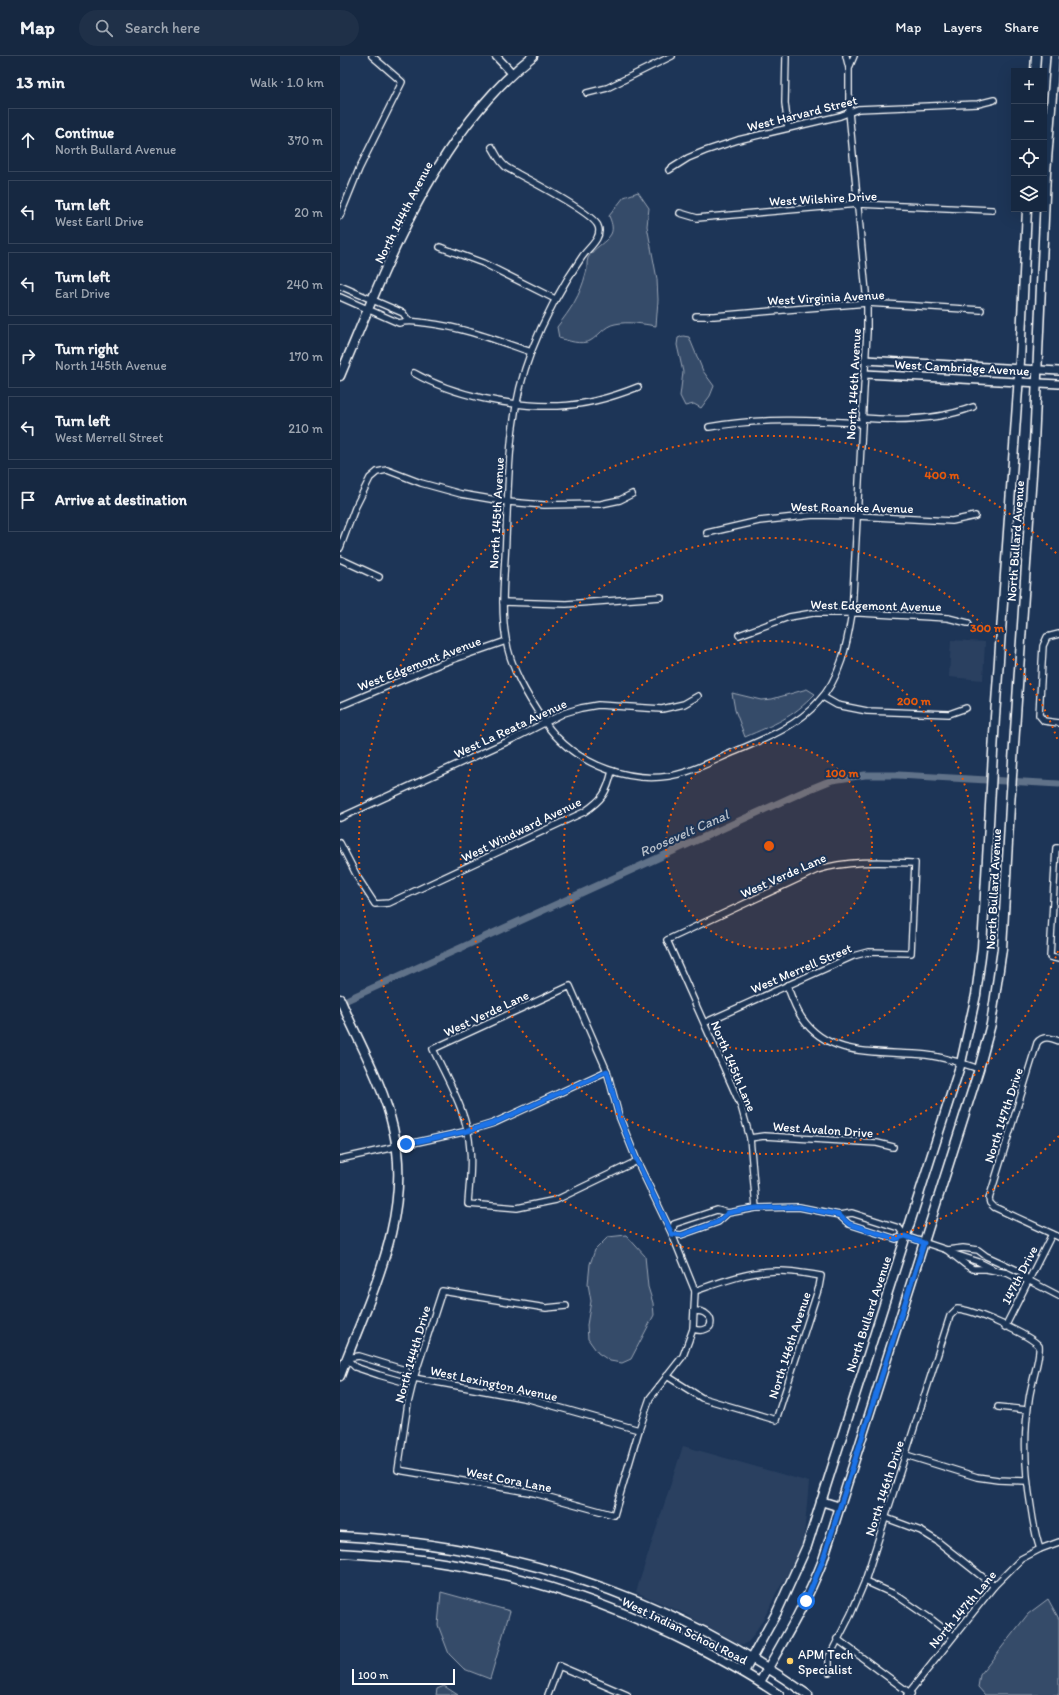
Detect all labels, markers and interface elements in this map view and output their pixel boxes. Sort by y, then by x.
search box [79,10,359,46]
text: Map [20,16,55,39]
icon: search [93,17,115,39]
text: Search here [125,19,200,37]
text: Map [896,19,921,36]
text: Layers [943,19,982,36]
text: Share [1004,19,1039,36]
map controls [1011,68,1047,212]
button: + [1011,68,1047,104]
text: 13 min [16,72,65,92]
text: Walk · 1.0 km [250,75,324,90]
street label: West Harvard Street [745,93,859,134]
button: − [1011,104,1047,140]
text: Continue [55,124,114,142]
icon: ahead [17,129,39,151]
text: 370 m [288,133,323,148]
button: locate [1011,140,1047,176]
text: North Bullard Avenue [55,142,176,157]
street label: North 144th Avenue [371,159,436,266]
button: layers [1011,176,1047,212]
street label: West Wilshire Drive [769,188,877,209]
text: Turn left [55,196,110,214]
icon: left [17,201,39,223]
text: 20 m [294,205,323,220]
text: West Earll Drive [55,214,144,229]
text: Turn left [55,268,110,286]
icon: left [17,273,39,295]
text: 240 m [286,277,323,292]
text: Earl Drive [55,286,110,301]
street label: West Virginia Avenue [767,287,885,308]
street label: North 146th Avenue [843,328,864,440]
text: Turn right [55,340,119,358]
icon: right [17,345,39,367]
text: 170 m [289,349,323,364]
street label: West Cambridge Avenue [894,356,1030,379]
text: North 145th Avenue [55,358,167,373]
text: Turn left [55,412,110,430]
icon: left [17,417,39,439]
text: 210 m [288,421,323,436]
text: West Merrell Street [55,430,163,445]
street label: North 145th Avenue [486,457,507,569]
text: 400 m [925,468,960,482]
street label: North Bullard Avenue [1004,480,1027,602]
icon: arrive [17,489,39,511]
text: Arrive at destination [55,491,187,509]
street label: West Roanoke Avenue [790,499,914,516]
street label: West Edgemont Avenue [810,597,942,614]
text: 300 m [970,621,1005,635]
street label: West Edgemont Avenue [355,633,483,694]
text: 200 m [897,694,932,708]
street label: West La Reata Avenue [451,696,569,761]
text: 100 m [825,766,859,780]
street label: West Windward Avenue [459,794,584,865]
water label: Roosevelt Canal [637,806,732,861]
street label: North Bullard Avenue [983,828,1004,950]
centre of rings [762,839,776,853]
street label: West Verde Lane [738,850,828,901]
street label: West Merrell Street [748,940,854,997]
street label: West Verde Lane [441,987,531,1040]
street label: North 145th Lane [708,1018,759,1114]
street label: North 147th Drive [981,1066,1026,1165]
street label: West Avalon Drive [772,1119,874,1140]
route end [397,1135,415,1153]
street label: 147th Drive [998,1243,1041,1307]
street label: North Bullard Avenue [843,1254,894,1374]
street label: North 146th Avenue [765,1290,814,1401]
street label: North 144th Drive [391,1304,434,1405]
street label: West Lexington Avenue [429,1363,559,1404]
street label: North 146th Drive [862,1438,907,1538]
street label: West Cora Lane [465,1464,553,1495]
street label: North 147th Lane [925,1567,999,1651]
route start [797,1592,815,1610]
street label: West Indian School Road [619,1593,750,1667]
place label: APM Tech Specialist [798,1647,854,1677]
marker: APM Tech Specialist [785,1656,795,1666]
scale bar [352,1667,455,1686]
text: 100 m [358,1669,388,1682]

